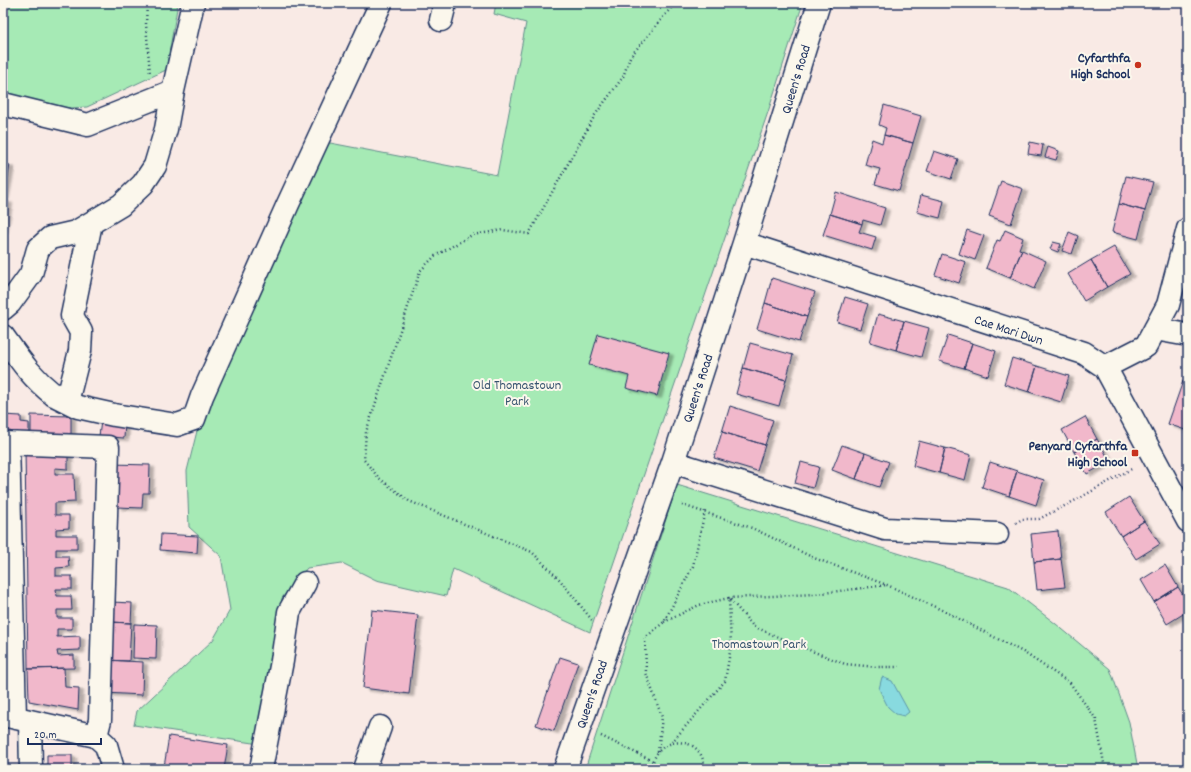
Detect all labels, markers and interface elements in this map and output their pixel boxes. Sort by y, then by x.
street label: Queen's Road [777,43,817,116]
place label: Cyfarthfa High School [1071,49,1131,85]
marker: Cyfarthfa High School [1133,60,1143,70]
street label: Cae Mari Dwn [971,310,1045,351]
street label: Queen's Road [678,352,719,425]
park label: Old Thomastown Park [473,376,561,412]
place label: Penyard Cyfarthfa High School [1028,437,1128,473]
marker: Penyard Cyfarthfa High School [1130,448,1140,458]
park label: Thomastown Park [712,635,806,655]
street label: Queen's Road [572,658,614,731]
scale bar [28,720,101,746]
text: 20 m [34,727,57,744]

